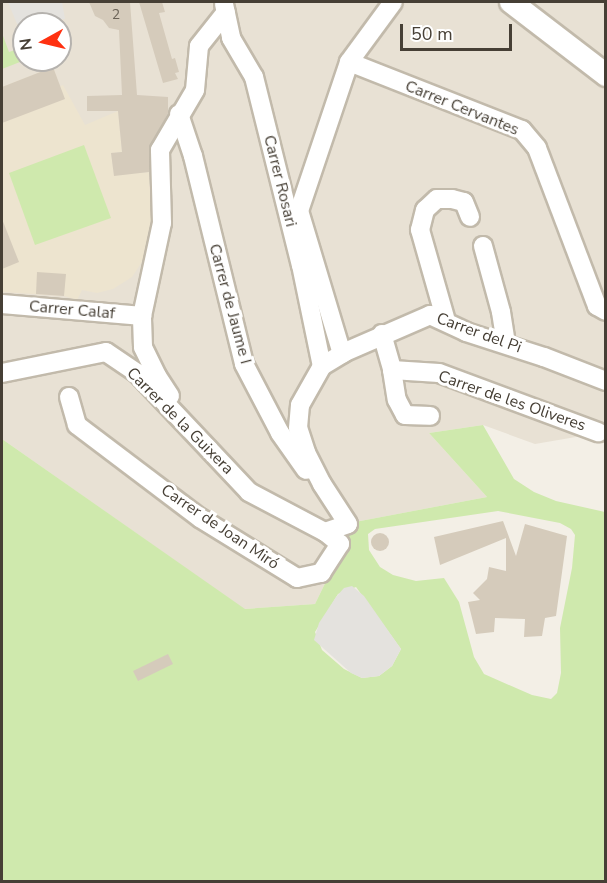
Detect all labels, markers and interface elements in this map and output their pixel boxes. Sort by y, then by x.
house number: 2 [112,7,120,23]
north arrow [12,12,72,72]
scale bar [403,12,516,50]
text: 50 m [411,22,453,46]
text: N [14,37,38,52]
street label: Carrer Cervantes [402,76,522,140]
street label: Carrer Rosari [259,133,301,229]
street label: Carrer de Jaume I [205,242,255,366]
street label: Carrer Calaf [28,297,116,323]
street label: Carrer del Pi [434,309,524,357]
street label: Carrer de la Guixera [123,364,237,478]
street label: Carrer de les Oliveres [436,367,588,435]
street label: Carrer de Joan Miró [157,480,283,574]

